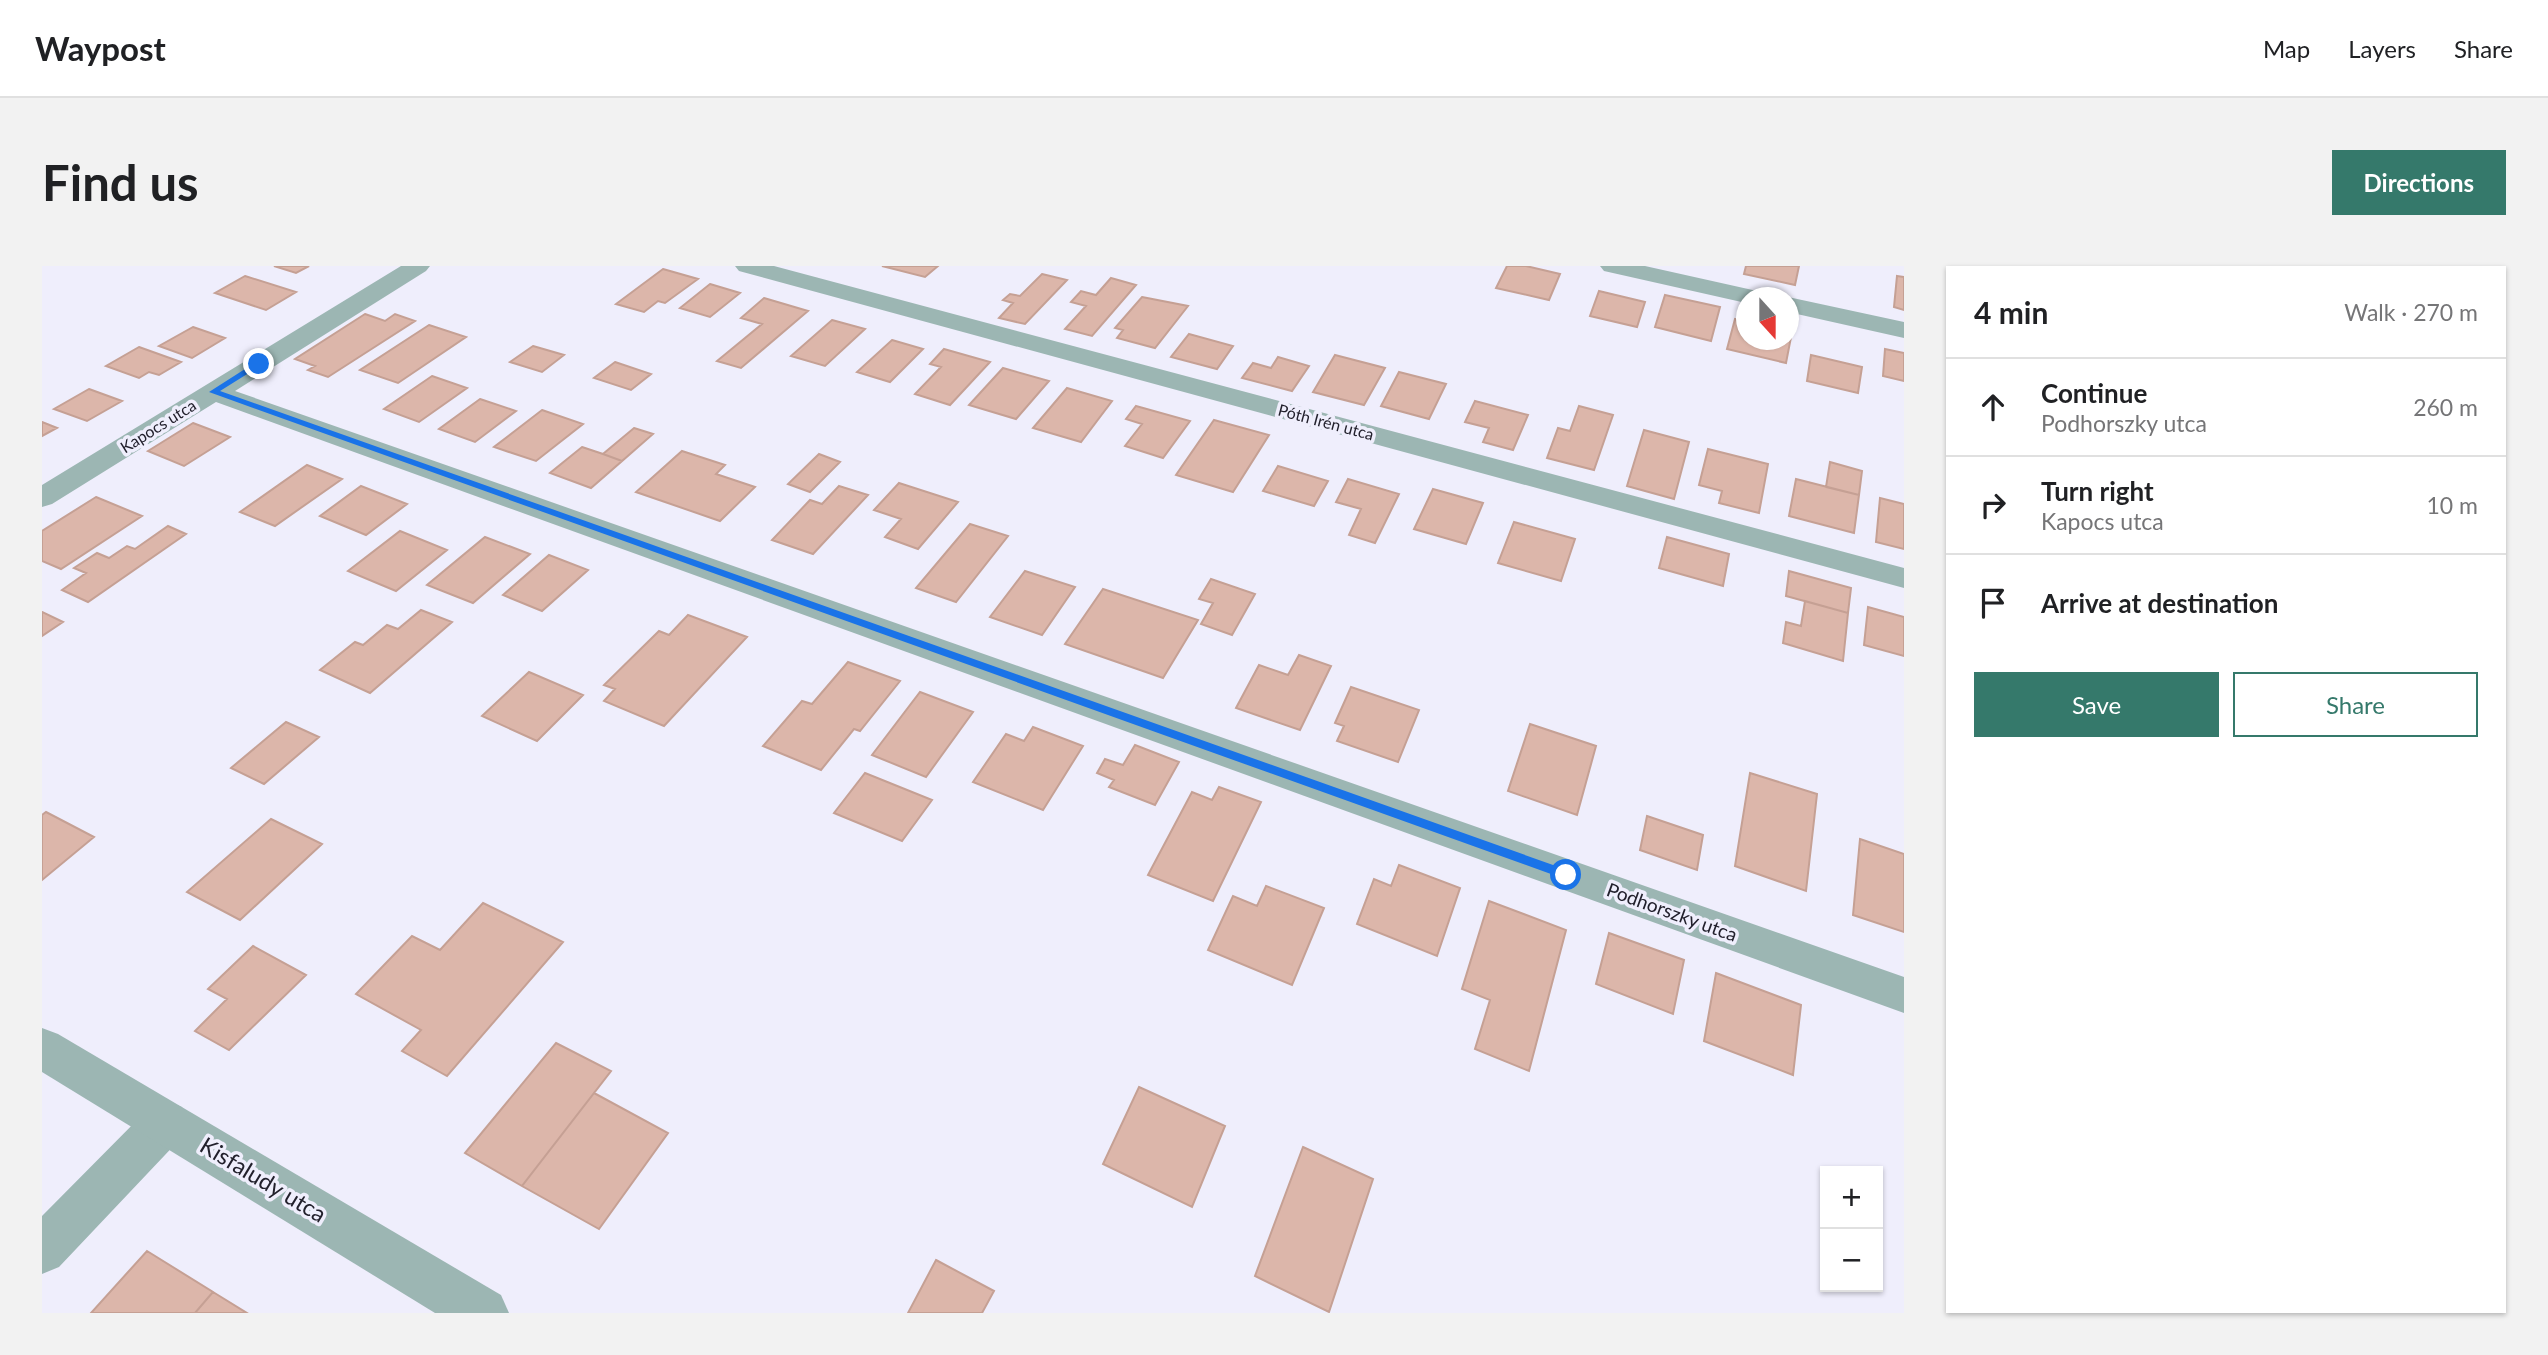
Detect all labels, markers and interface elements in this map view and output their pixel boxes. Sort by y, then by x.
text: Waypost [35,28,166,68]
text: Map [2263,34,2310,63]
text: Layers [2348,34,2416,63]
text: Share [2454,34,2513,63]
button: Directions [2332,150,2506,215]
text: Find us [42,153,199,211]
north arrow [1736,287,1799,350]
text: 4 min [1974,294,2048,330]
text: Walk · 270 m [2344,298,2478,326]
route end [243,348,274,379]
text: Continue [2041,377,2147,409]
icon: ahead [1974,388,2012,426]
text: 260 m [2413,393,2478,421]
street label: Kapocs utca [116,395,199,456]
street label: Póth Irén utca [1276,400,1376,443]
text: Podhorszky utca [2041,409,2207,437]
text: Turn right [2041,475,2154,507]
icon: right [1974,486,2012,524]
text: 10 m [2427,491,2478,519]
text: Kapocs utca [2041,507,2164,535]
icon: arrive [1974,584,2012,622]
text: Arrive at destination [2041,587,2278,619]
button: Save [1974,672,2219,737]
button: Share [2233,672,2478,737]
route start [1550,859,1581,890]
street label: Podhorszky utca [1604,877,1741,946]
street label: Kisfaludy utca [195,1131,332,1228]
map controls [1820,1166,1883,1292]
button: + [1820,1166,1883,1229]
button: − [1820,1229,1883,1292]

